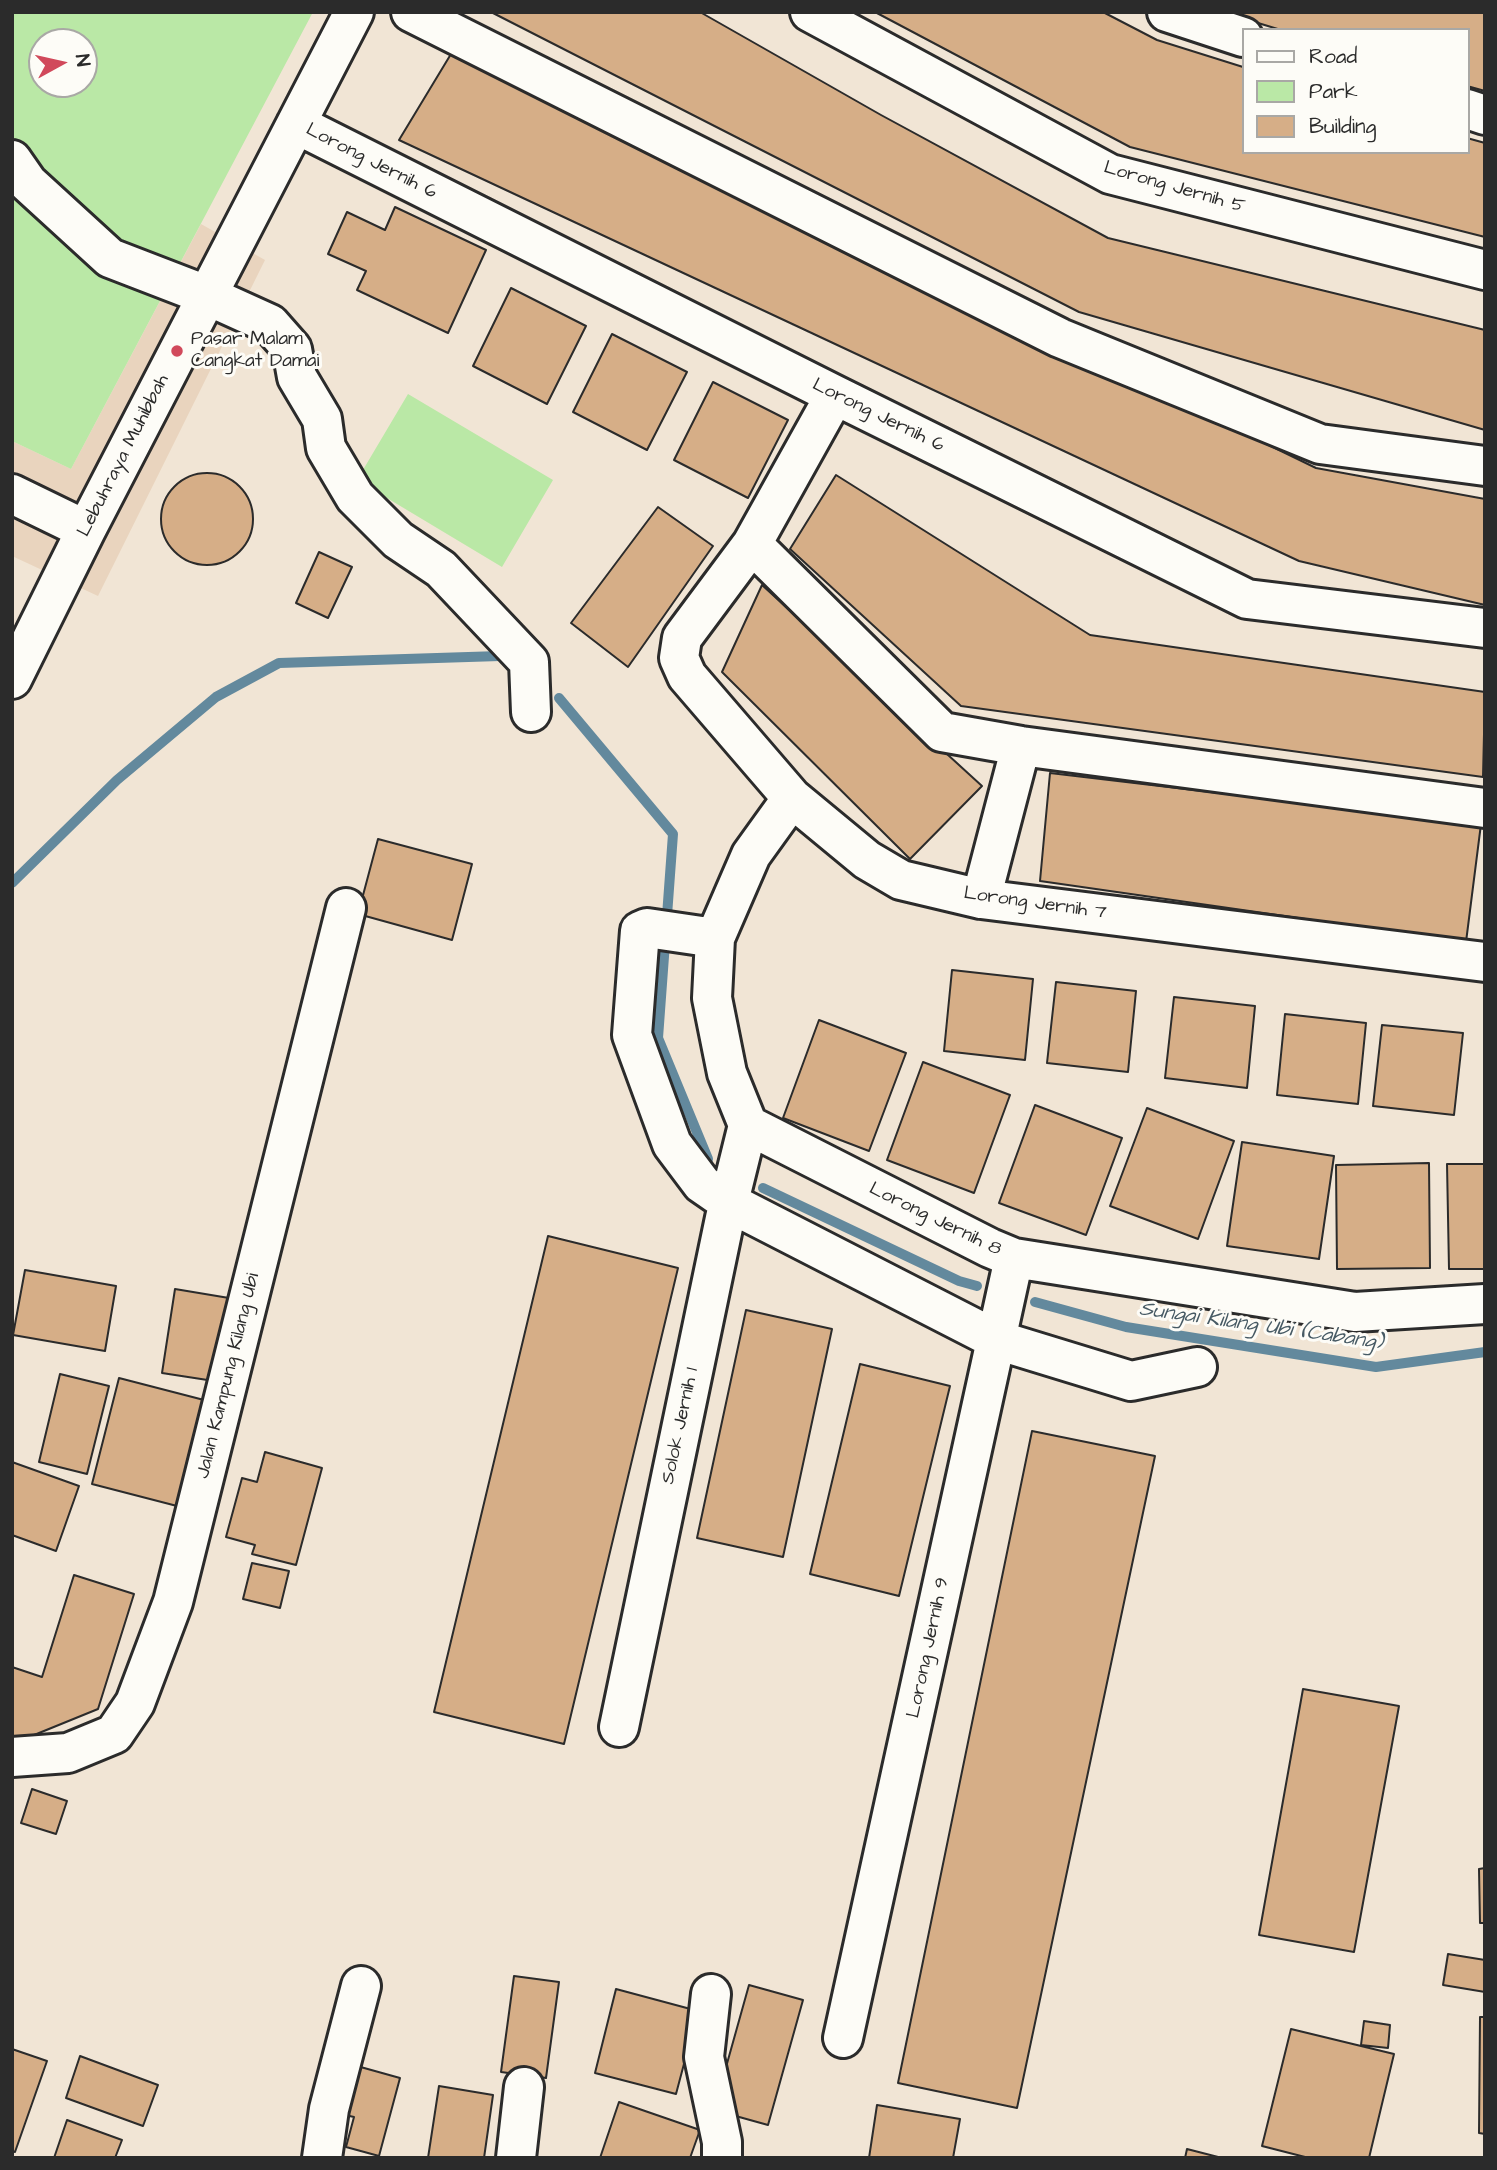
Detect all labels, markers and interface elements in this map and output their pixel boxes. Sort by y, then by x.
north arrow [28,28,98,98]
legend [1242,28,1469,154]
text: Road [1309,42,1357,71]
text: N [68,52,97,68]
text: Park [1309,77,1358,106]
text: Building [1309,112,1376,141]
street label: Lorong Jernih 6 [302,119,440,205]
street label: Lorong Jernih 5 [1101,157,1247,219]
place label: Pasar Malam Cangkat Damai [191,329,319,373]
marker: Pasar Malam Cangkat Damai [169,343,185,359]
street label: Lebuhraya Muhibbah [73,371,175,541]
street label: Lorong Jernih 6 [808,374,948,458]
street label: Lorong Jernih 7 [962,883,1108,925]
street label: Lorong Jernih 8 [865,1178,1005,1262]
street label: Jalan Kampung Kilang Ubi [192,1271,266,1481]
water label: Sungai Kilang Ubi (Cabang) [1138,1297,1384,1357]
street label: Solok Jernih 1 [658,1366,704,1486]
street label: Lorong Jernih 9 [903,1576,955,1720]

